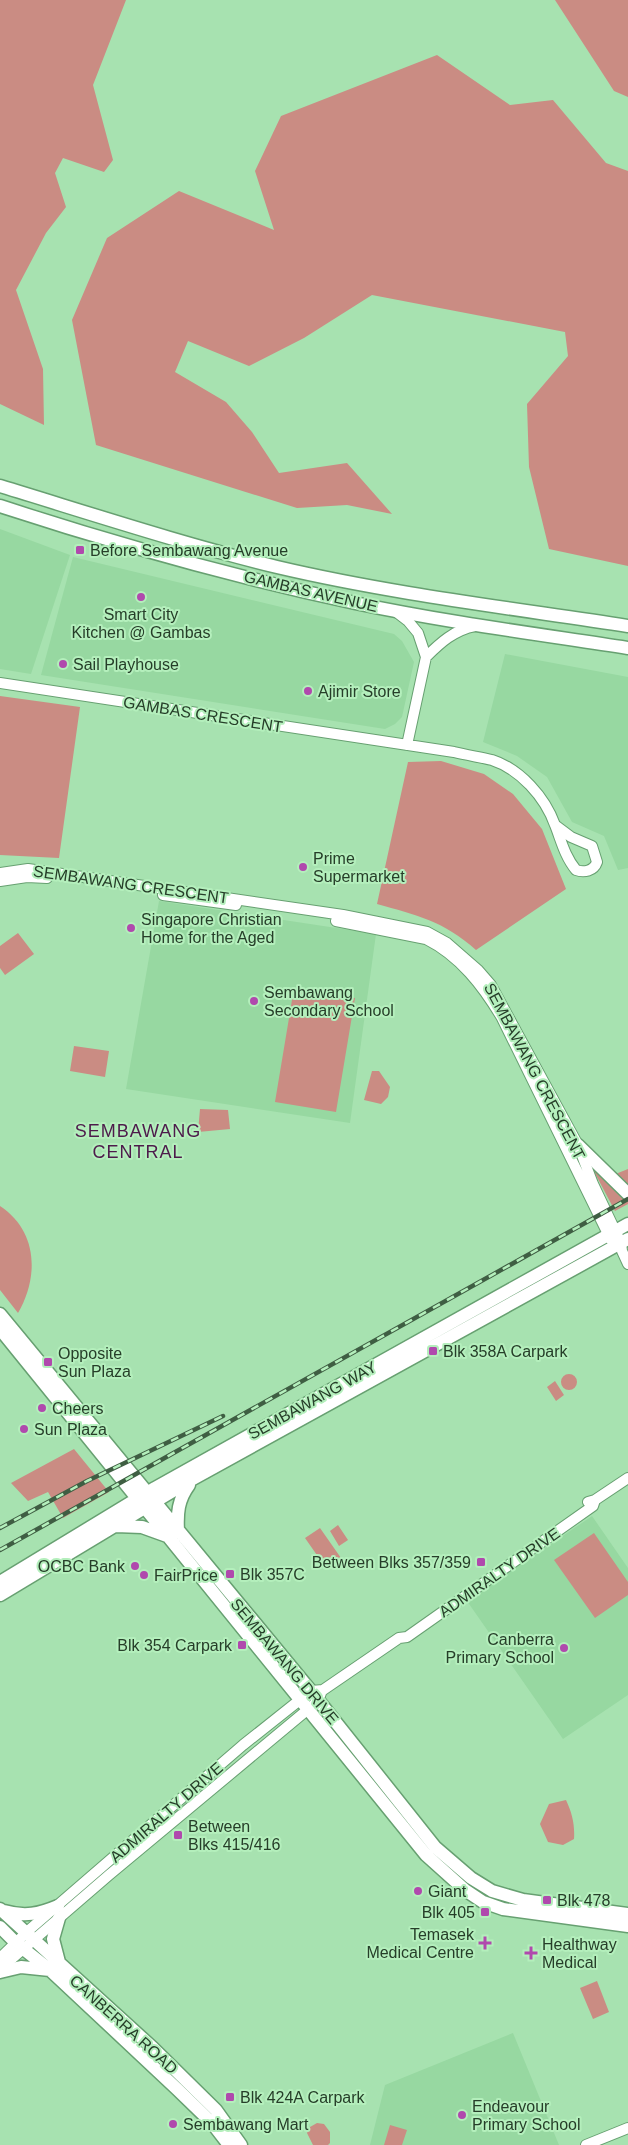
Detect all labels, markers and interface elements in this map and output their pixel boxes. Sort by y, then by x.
place label: Before Sembawang Avenue [90,542,288,559]
marker: Before Sembawang Avenue [74,544,86,556]
street label: GAMBAS AVENUE [242,568,379,615]
marker: Smart City Kitchen @ Gambas [135,591,147,603]
place label: Smart City Kitchen @ Gambas [72,606,210,641]
place label: Sail Playhouse [73,656,179,673]
marker: Sail Playhouse [57,658,69,670]
place label: Ajimir Store [318,683,401,700]
marker: Ajimir Store [302,685,314,697]
street label: GAMBAS CRESCENT [122,694,284,736]
place label: Prime Supermarket [313,850,405,885]
marker: Prime Supermarket [297,861,309,873]
street label: SEMBAWANG CRESCENT [32,862,230,907]
place label: Singapore Christian Home for the Aged [141,911,282,946]
marker: Singapore Christian Home for the Aged [125,922,137,934]
street label: SEMBAWANG CRESCENT [481,980,588,1162]
place label: Sembawang Secondary School [264,984,394,1019]
marker: Sembawang Secondary School [248,995,260,1007]
district label: SEMBAWANG CENTRAL [75,1121,201,1162]
place label: Blk 358A Carpark [443,1343,569,1360]
place label: Opposite Sun Plaza [58,1345,131,1380]
marker: Blk 358A Carpark [427,1345,439,1357]
marker: Opposite Sun Plaza [42,1356,54,1368]
street label: SEMBAWANG WAY [245,1358,379,1443]
place label: Cheers [52,1400,104,1417]
marker: Cheers [36,1402,48,1414]
place label: Sun Plaza [34,1421,107,1438]
marker: Sun Plaza [18,1423,30,1435]
street label: ADMIRALTY DRIVE [436,1524,563,1621]
place label: Between Blks 357/359 [312,1554,471,1571]
marker: Between Blks 357/359 [475,1556,487,1568]
place label: OCBC Bank [38,1558,126,1575]
marker: OCBC Bank [129,1560,141,1572]
place label: Blk 357C [240,1566,305,1583]
place label: FairPrice [154,1567,218,1584]
marker: Blk 357C [224,1568,236,1580]
marker: FairPrice [138,1569,150,1581]
street label: SEMBAWANG DRIVE [227,1595,342,1727]
place label: Canberra Primary School [446,1631,554,1666]
place label: Blk 354 Carpark [117,1637,233,1654]
marker: Blk 354 Carpark [236,1639,248,1651]
marker: Canberra Primary School [558,1642,570,1654]
street label: ADMIRALTY DRIVE [107,1759,226,1866]
place label: Between Blks 415/416 [188,1818,281,1853]
marker: Between Blks 415/416 [172,1829,184,1841]
place label: Giant [428,1883,467,1900]
marker: Giant [412,1885,424,1897]
place label: Blk 478 [557,1892,610,1909]
marker: Blk 478 [541,1894,553,1906]
place label: Blk 405 [422,1904,475,1921]
marker: Blk 405 [479,1906,491,1918]
place label: Temasek Medical Centre [366,1926,475,1961]
marker: Temasek Medical Centre [478,1936,492,1950]
place label: Healthway Medical [542,1936,617,1971]
marker: Healthway Medical [524,1946,538,1960]
street label: CANBERRA ROAD [66,1972,181,2077]
place label: Blk 424A Carpark [240,2089,366,2106]
marker: Blk 424A Carpark [224,2091,236,2103]
place label: Endeavour Primary School [472,2098,580,2133]
marker: Endeavour Primary School [456,2109,468,2121]
place label: Sembawang Mart [183,2116,309,2133]
marker: Sembawang Mart [167,2118,179,2130]

